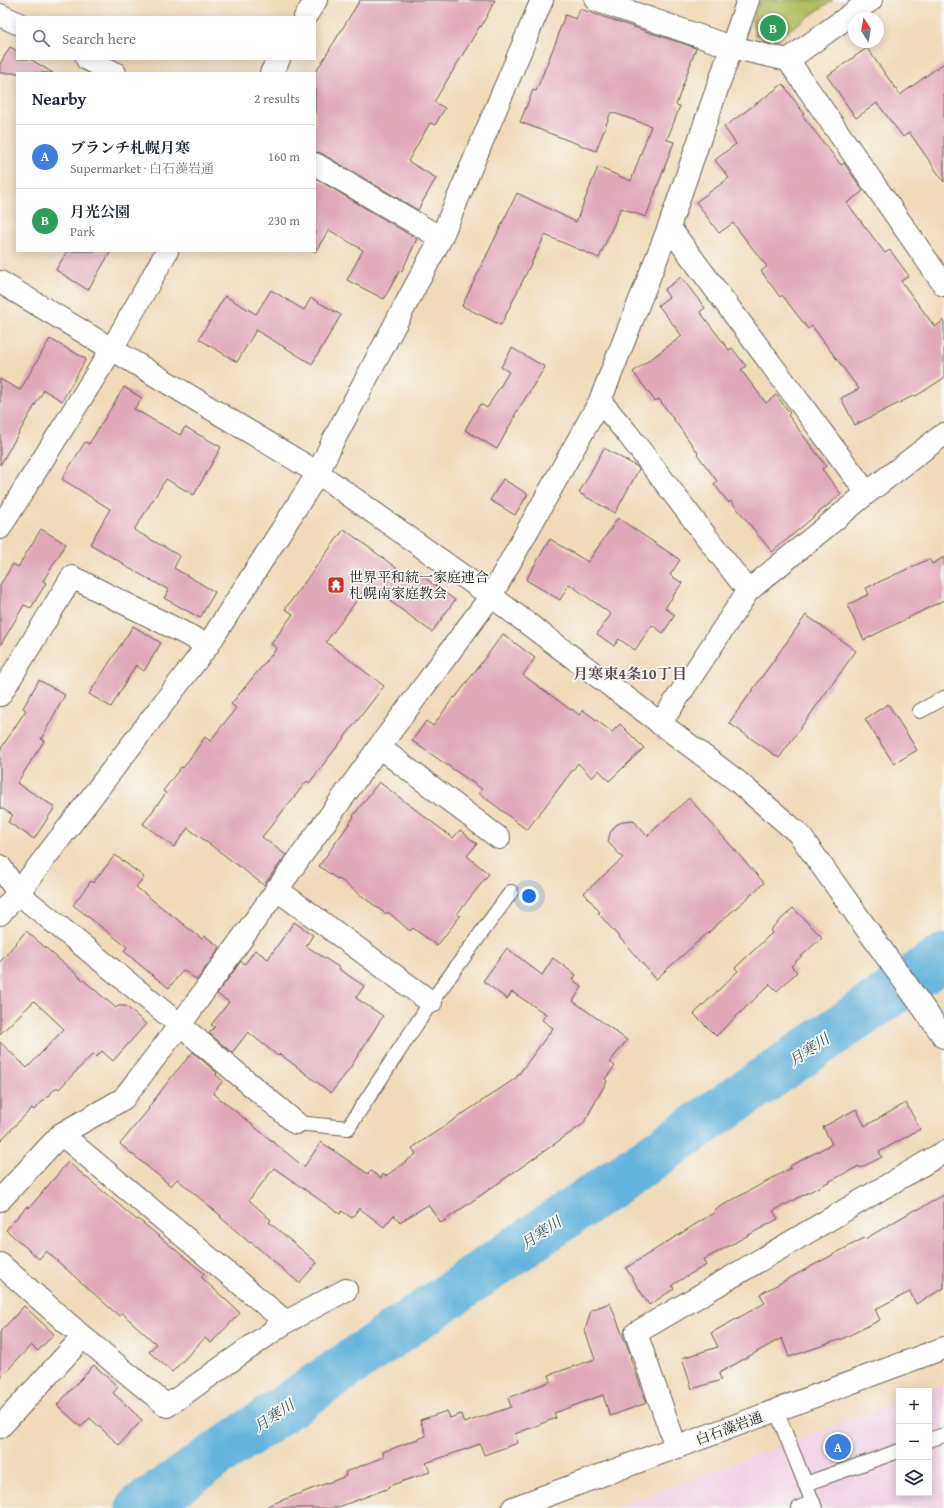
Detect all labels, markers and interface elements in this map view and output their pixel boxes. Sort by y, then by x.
north arrow [848,12,884,48]
pin: B [760,13,786,43]
search box [16,16,316,60]
icon: search [30,27,52,49]
text: Search here [62,28,136,49]
text: Nearby [32,86,86,111]
text: 2 results [254,89,300,108]
text: ブランチ札幌月寒 [70,137,190,158]
text: A [41,147,49,166]
text: 160 m [268,147,300,166]
text: Supermarket · 白石藻岩通 [70,159,214,178]
text: 月光公園 [70,201,130,222]
text: B [41,211,49,230]
text: 230 m [268,211,300,230]
text: Park [70,222,95,241]
place label: 世界平和統一家庭連合 札幌南家庭教会 [349,567,489,603]
temple icon: 世界平和統一家庭連合 札幌南家庭教会 [326,575,346,595]
district label: 月寒東4条10丁目 [573,663,687,684]
your location [519,886,539,906]
water label: 月寒川 [784,1027,835,1071]
water label: 月寒川 [516,1210,567,1254]
map controls [896,1388,932,1496]
button: + [896,1388,932,1424]
water label: 月寒川 [249,1393,300,1437]
street label: 白石藻岩通 [693,1407,765,1449]
button: − [896,1424,932,1460]
pin: A [825,1432,851,1462]
button: layers [896,1460,932,1496]

